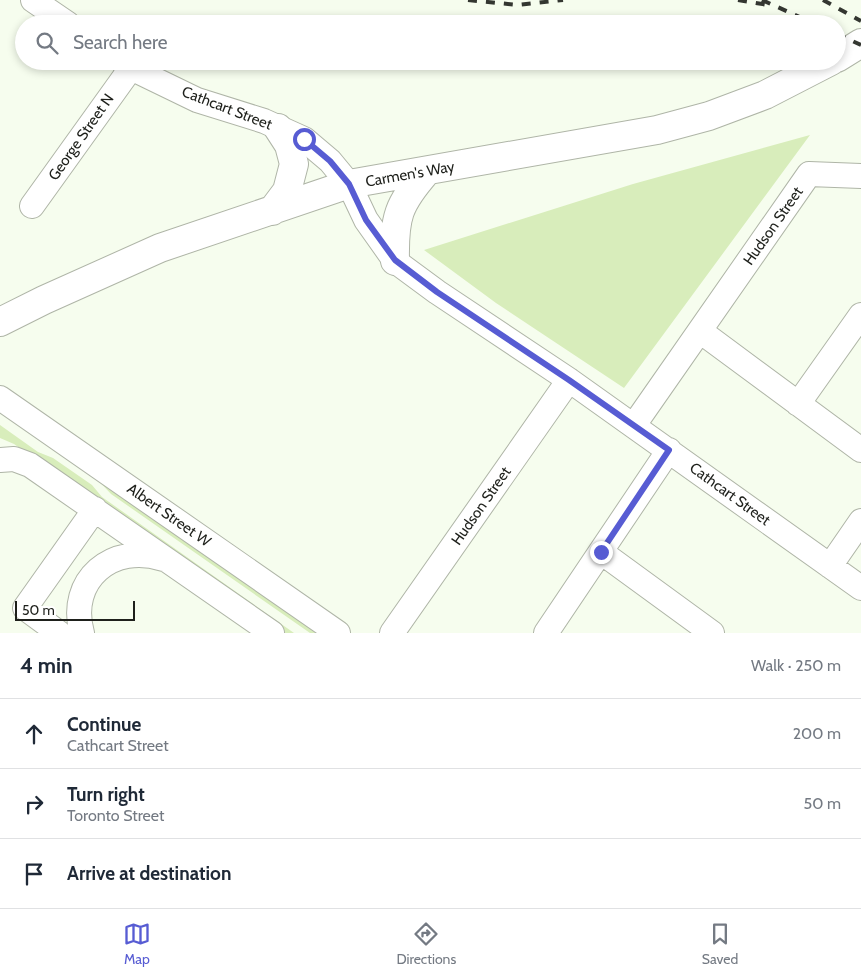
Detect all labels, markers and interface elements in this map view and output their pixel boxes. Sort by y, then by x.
search box [15,15,846,70]
icon: search [33,29,61,57]
text: Search here [73,31,167,54]
street label: Cathcart Street [179,83,275,133]
street label: George Street N [44,90,118,184]
route start [293,128,316,151]
street label: Carmen's Way [364,157,456,191]
street label: Hudson Street [739,183,807,269]
street label: Cathcart Street [686,459,774,529]
street label: Hudson Street [447,463,515,549]
street label: Albert Street W [124,480,215,551]
route end [590,541,613,564]
scale bar [15,598,135,621]
text: 50 m [22,601,55,619]
text: 4 min [20,653,73,678]
text: Walk · 250 m [751,656,841,675]
text: Continue [67,713,141,736]
icon: ahead [20,720,48,748]
text: 200 m [793,724,841,743]
text: Cathcart Street [67,736,169,755]
text: Turn right [67,783,145,806]
icon: right [20,790,48,818]
text: 50 m [804,794,841,813]
text: Toronto Street [67,806,164,825]
icon: arrive [20,860,48,888]
text: Arrive at destination [67,862,231,885]
tab: Map [123,920,151,968]
tab: Directions [396,920,456,968]
tab: Saved [702,920,738,968]

